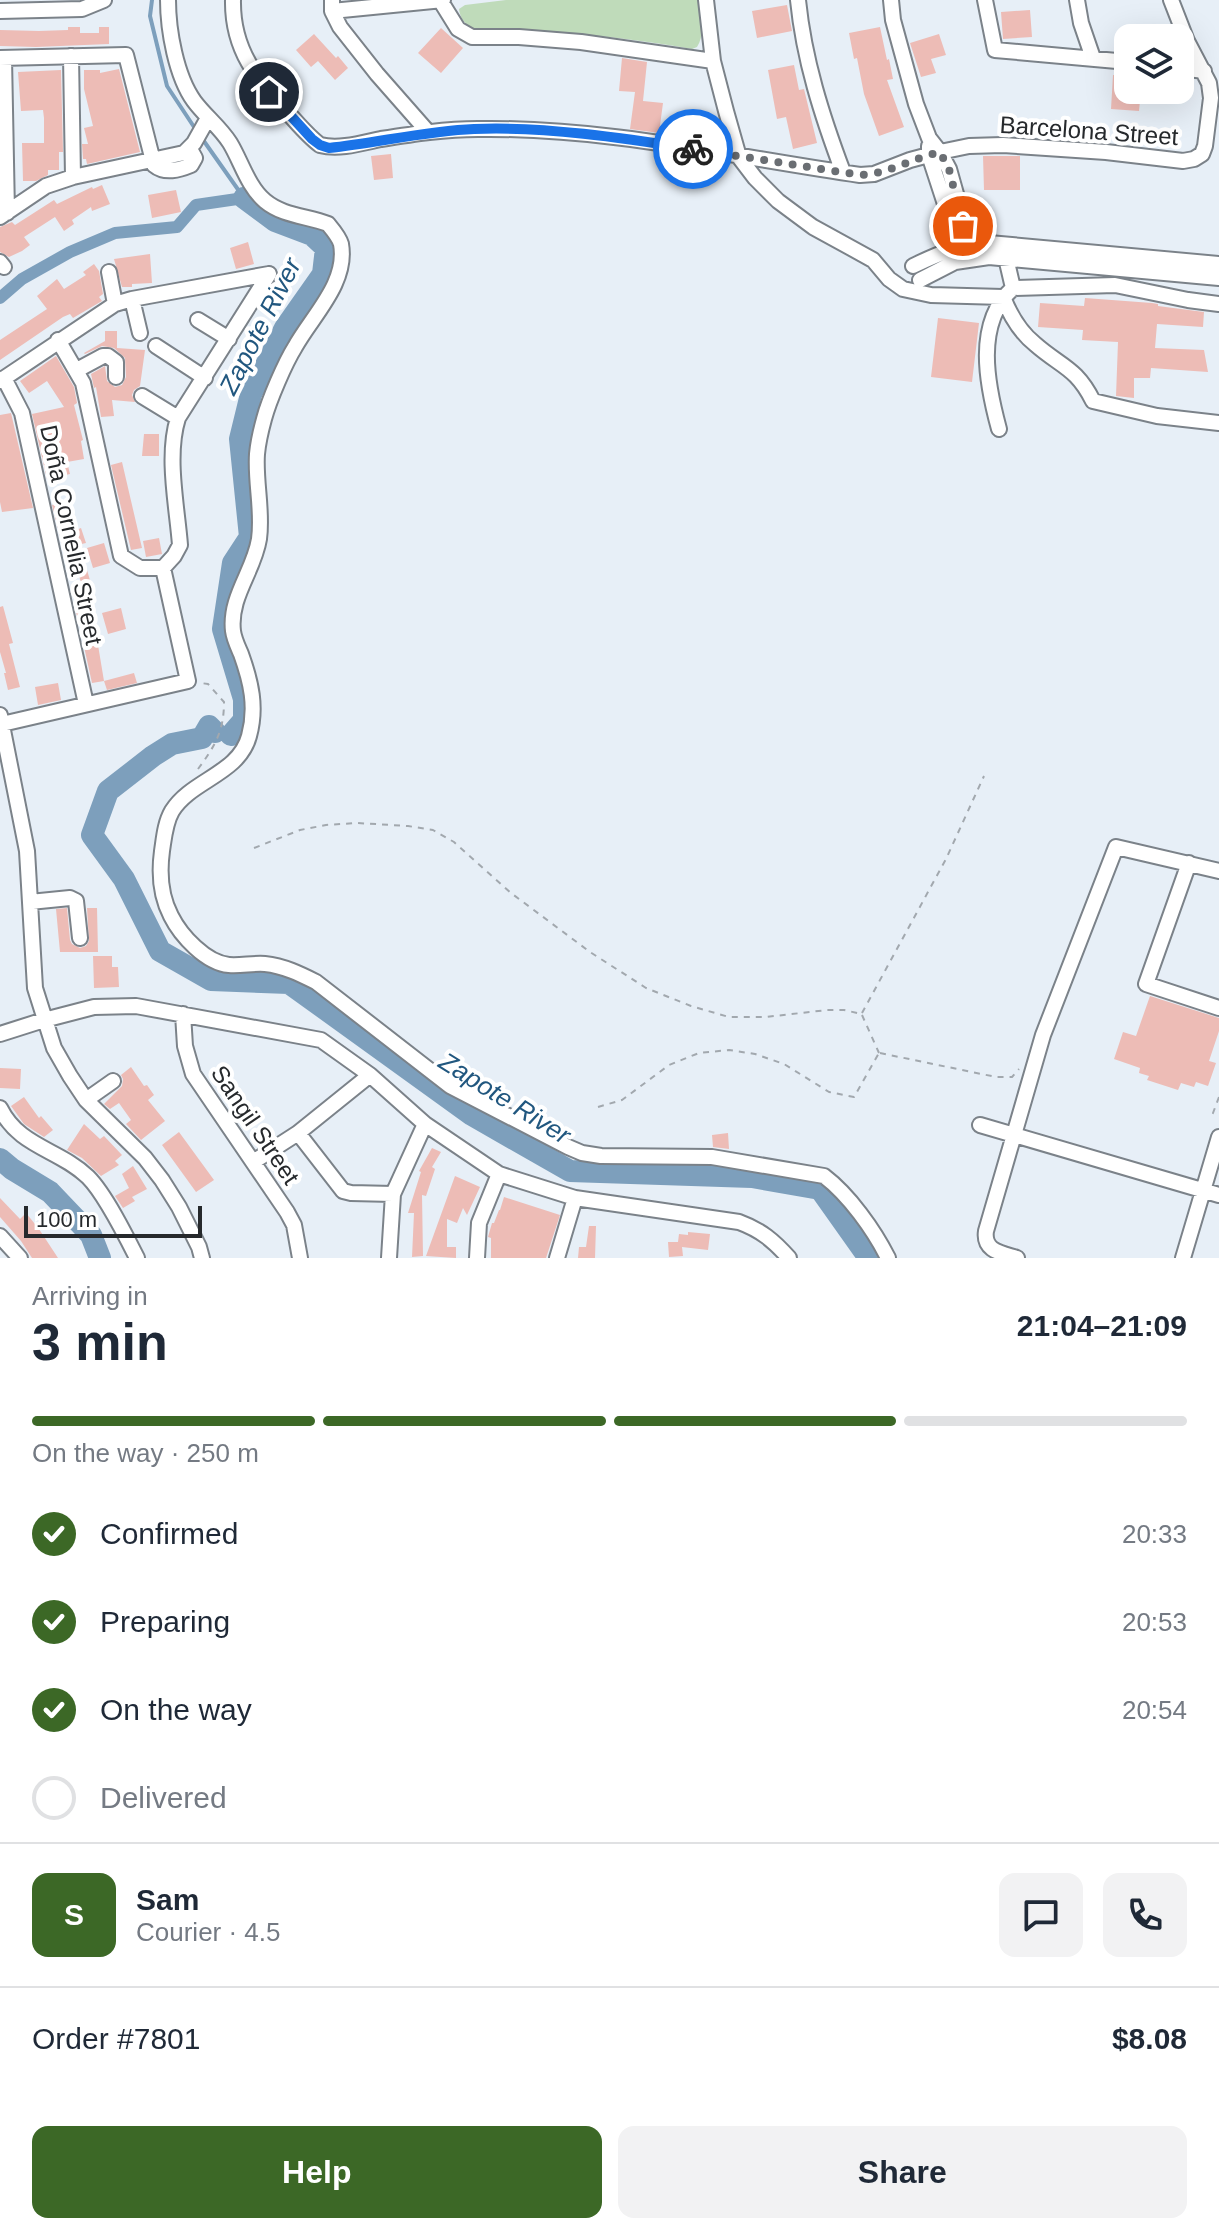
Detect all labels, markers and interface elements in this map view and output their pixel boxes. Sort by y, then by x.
map controls [1114,24,1194,104]
button: layers [1114,24,1194,104]
pin [235,58,303,126]
icon: home [247,70,291,114]
courier [653,109,733,189]
street label: Barcelona Street [999,111,1179,150]
icon: bike [671,127,715,171]
pin [929,192,997,260]
icon: bag [941,204,985,248]
water label: Zapote River [212,252,308,400]
street label: Doña Cornelia Street [35,422,108,648]
water label: Zapote River [433,1045,577,1151]
street label: Sangil Street [206,1060,305,1190]
scale bar [24,1202,202,1238]
text: 100 m [36,1207,97,1232]
text: Arriving in [32,1281,148,1311]
text: 21:04–21:09 [1017,1309,1187,1342]
text: 3 min [32,1313,168,1371]
text: On the way · 250 m [32,1438,259,1468]
icon: check [32,1512,76,1556]
text: Confirmed [100,1517,238,1550]
text: 20:33 [1122,1519,1187,1549]
icon: check [32,1600,76,1644]
text: Preparing [100,1605,230,1638]
text: 20:53 [1122,1607,1187,1637]
icon: check [32,1688,76,1732]
text: On the way [100,1693,252,1726]
text: 20:54 [1122,1695,1187,1725]
text: Delivered [100,1781,227,1814]
button: chat [999,1873,1083,1957]
button: phone [1103,1873,1187,1957]
text: Sam [136,1883,199,1916]
text: S [64,1898,84,1931]
text: Courier · 4.5 [136,1917,281,1947]
text: Order #7801 [32,2022,200,2055]
text: $8.08 [1112,2022,1187,2055]
button: Help [32,2126,602,2218]
button: Share [618,2126,1187,2218]

